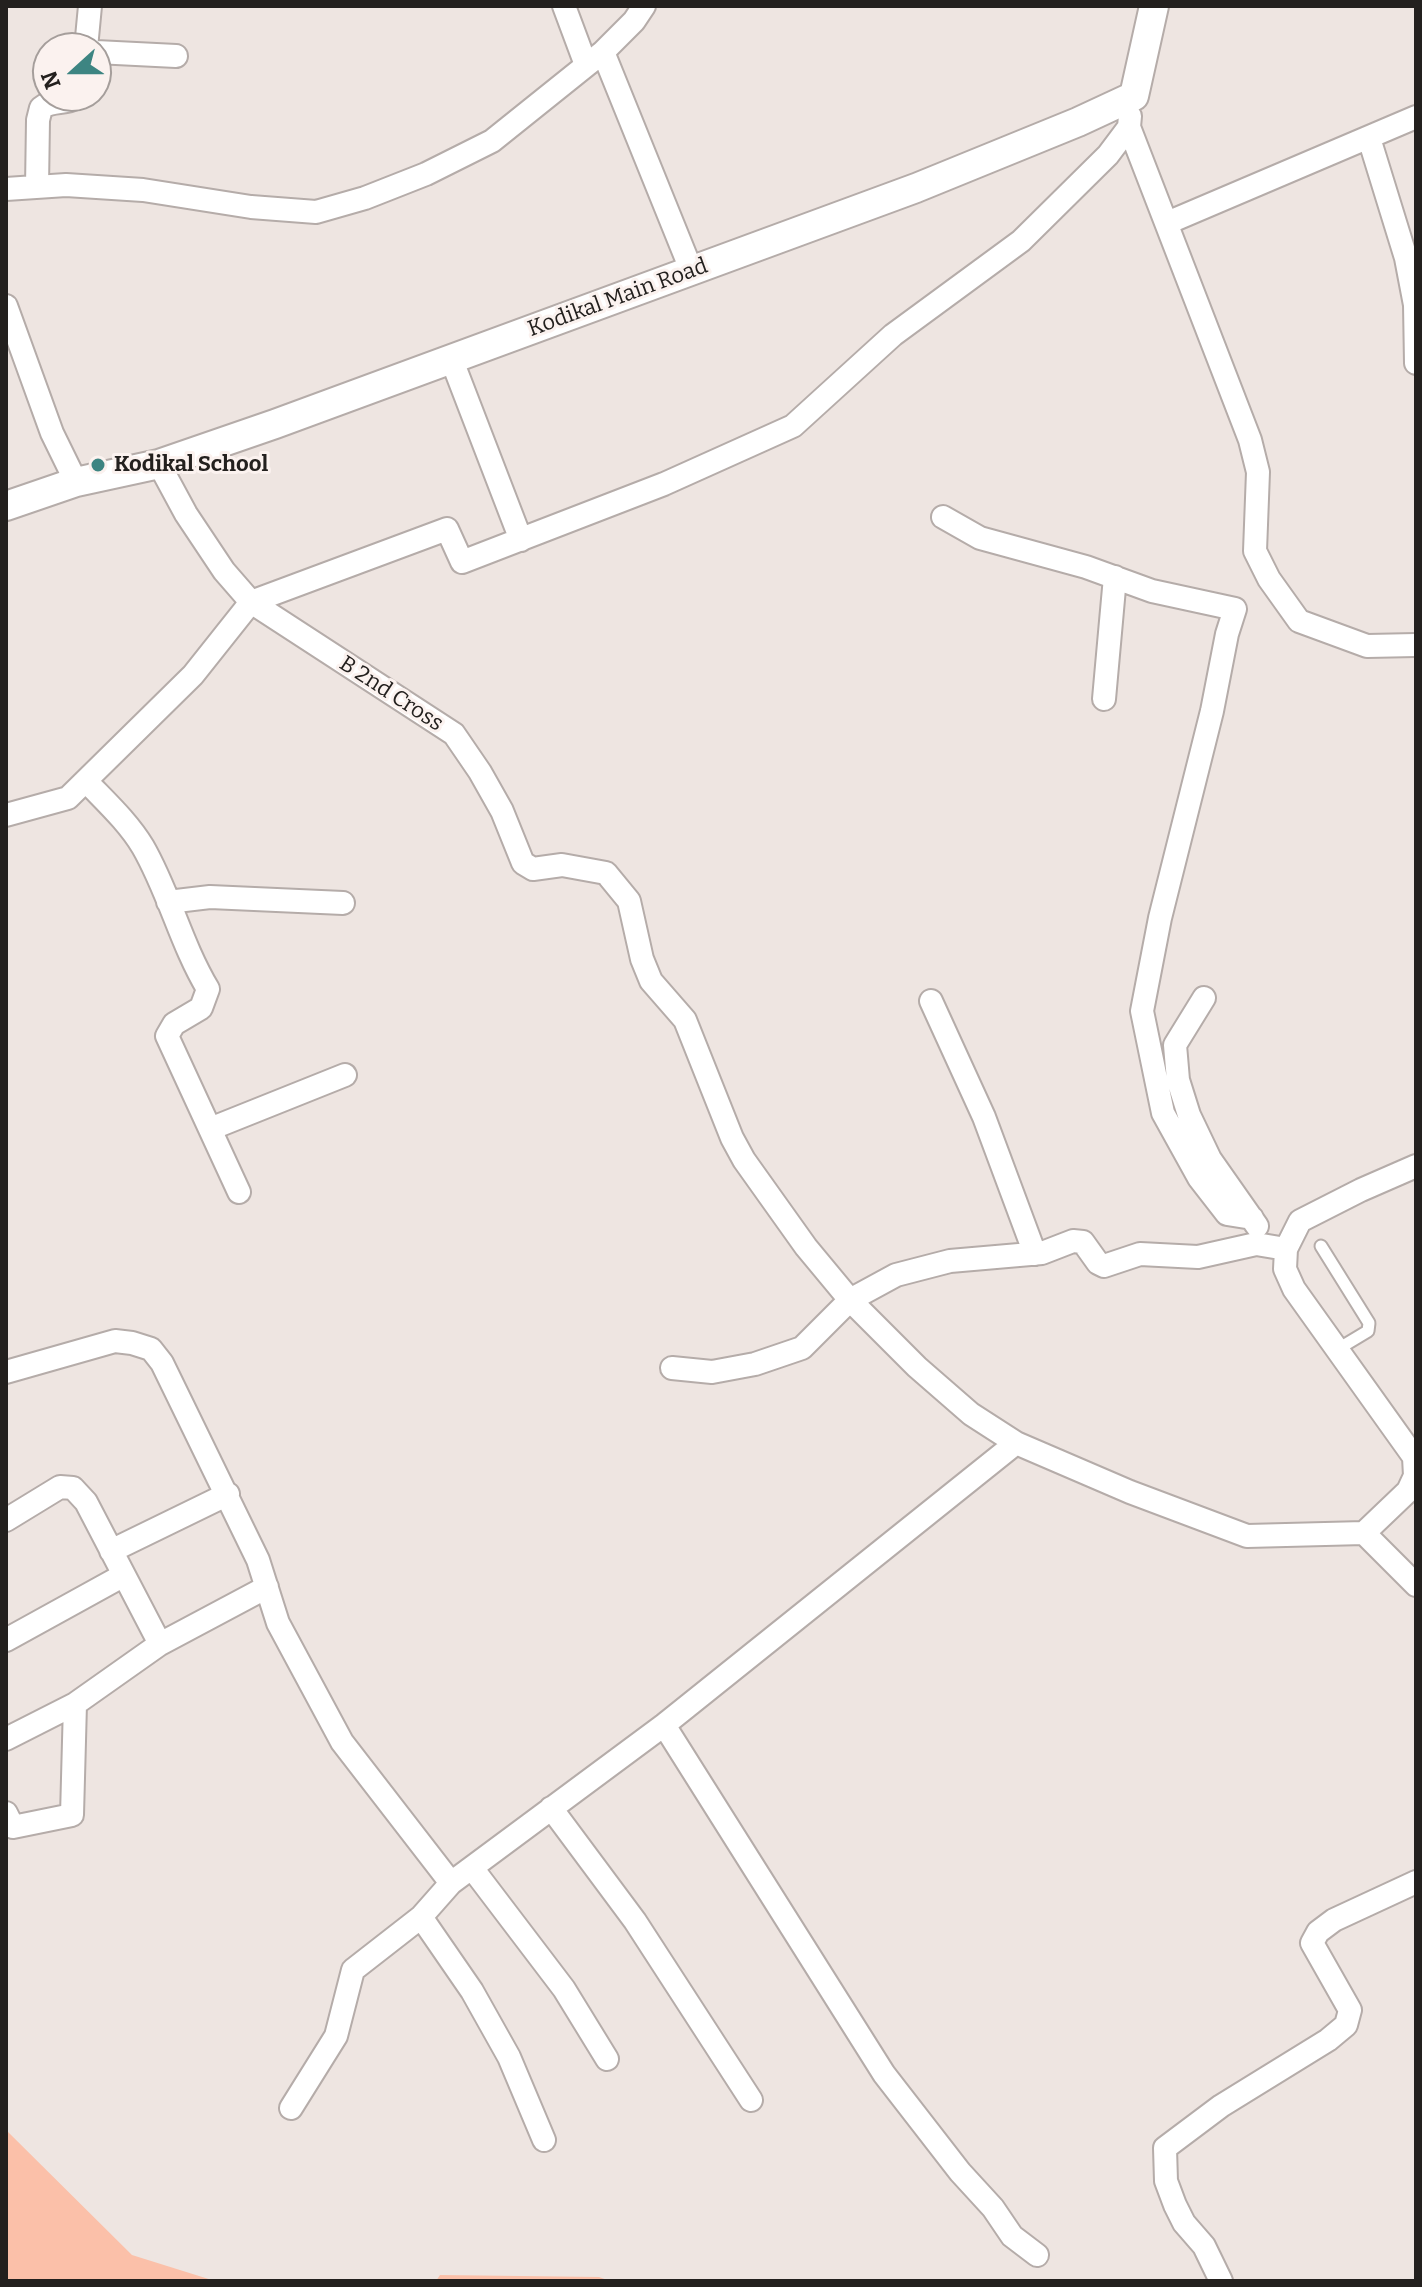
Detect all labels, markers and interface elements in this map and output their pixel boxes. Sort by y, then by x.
north arrow [32,32,112,112]
text: N [35,67,67,93]
street label: Kodikal Main Road [524,253,712,343]
place label: Kodikal School [114,452,268,478]
marker: Kodikal School [89,456,107,474]
street label: B 2nd Cross [334,651,448,737]

